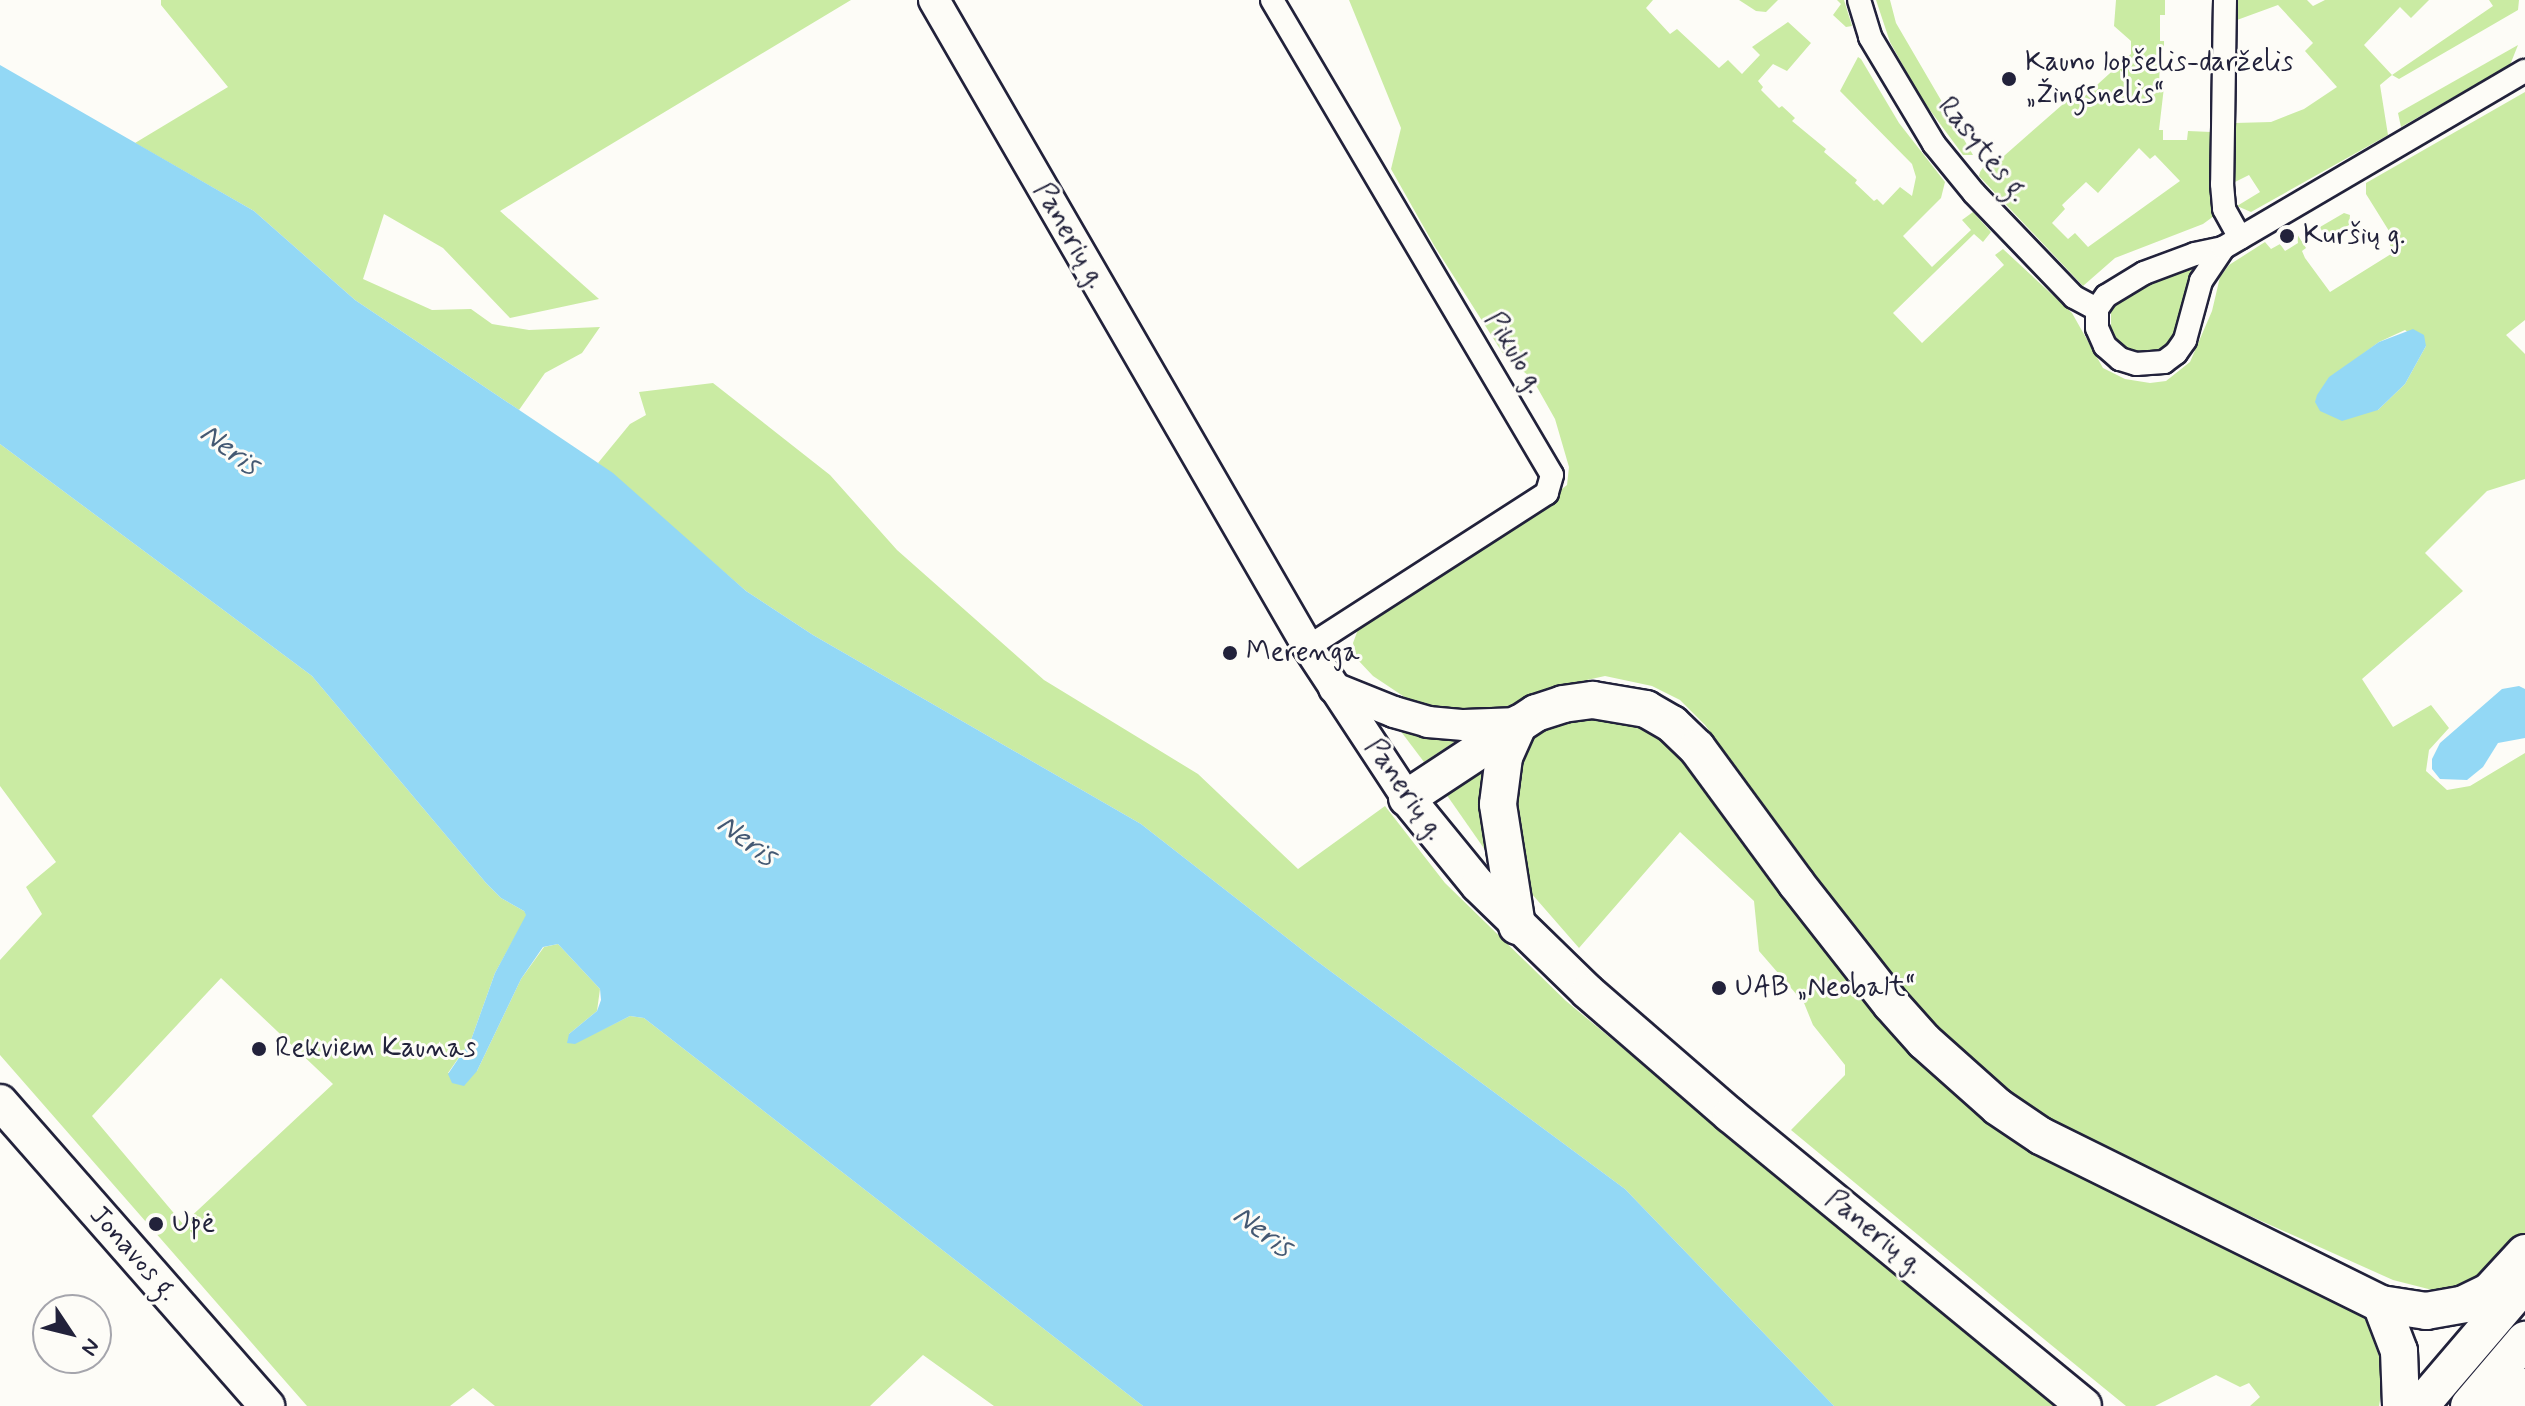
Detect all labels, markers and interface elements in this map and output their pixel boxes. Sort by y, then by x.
place label: Kauno lopšelis-darželis „Žingsnelis“ [2025,46,2296,112]
marker: Kauno lopšelis-darželis „Žingsnelis“ [2000,70,2018,88]
street label: Rasytės g. [1930,91,2034,209]
street label: Panerių g. [1025,177,1113,295]
place label: Kuršių g. [2303,219,2406,253]
marker: Kuršių g. [2278,227,2296,245]
street label: Pikulo g. [1477,306,1551,400]
water label: Neris [192,416,266,484]
place label: Merenga [1246,636,1359,670]
marker: Merenga [1221,644,1239,662]
street label: Panerių g. [1357,732,1451,848]
water label: Neris [709,807,783,875]
place label: UAB „Neobalt“ [1735,971,1915,1005]
marker: UAB „Neobalt“ [1710,979,1728,997]
place label: Rekviem Kaunas [275,1032,469,1066]
marker: Rekviem Kaunas [250,1040,268,1058]
street label: Panerių g. [1818,1183,1930,1283]
water label: Neris [1225,1198,1299,1266]
street label: Jonavos g. [82,1200,184,1308]
place label: Upė [172,1207,215,1241]
marker: Upė [147,1215,165,1233]
north arrow [32,1294,112,1374]
text: N [74,1333,106,1361]

